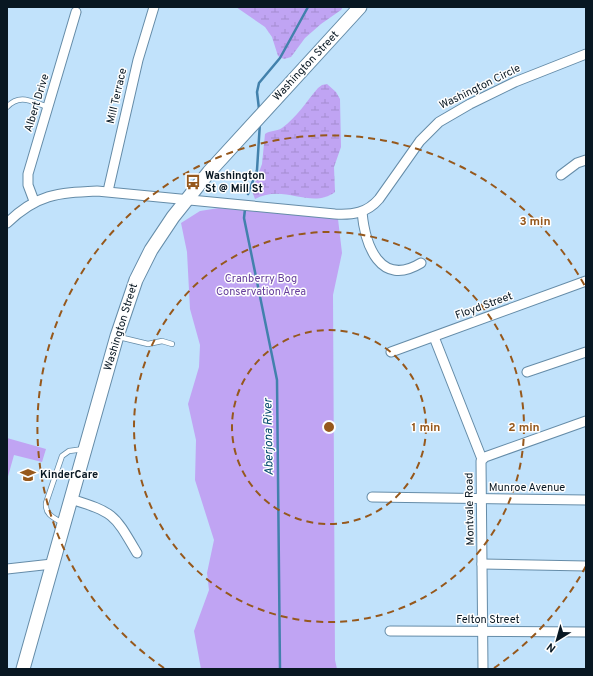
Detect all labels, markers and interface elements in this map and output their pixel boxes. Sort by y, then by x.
street label: Washington Street [270,28,342,104]
street label: Washington Circle [437,61,523,113]
street label: Mill Terrace [104,67,130,125]
street label: Albert Drive [22,72,52,134]
place label: Washington St @ Mill St [205,169,265,196]
bus stop icon: Washington St @ Mill St [184,173,202,191]
text: 3 min [519,214,551,230]
park label: Cranberry Bog Conservation Area [216,272,306,299]
street label: Washington Street [101,282,141,372]
street label: Floyd Street [453,289,515,323]
water label: Aberjona River [260,397,278,476]
centre of rings [322,420,336,434]
text: 1 min [412,420,440,436]
text: 2 min [508,420,540,436]
school or university icon: KinderCare [19,466,37,484]
place label: KinderCare [40,468,98,482]
street label: Montvale Road [462,472,478,546]
street label: Munroe Avenue [489,481,565,495]
street label: Felton Street [456,613,520,627]
north arrow [537,620,577,660]
text: N [544,639,559,655]

